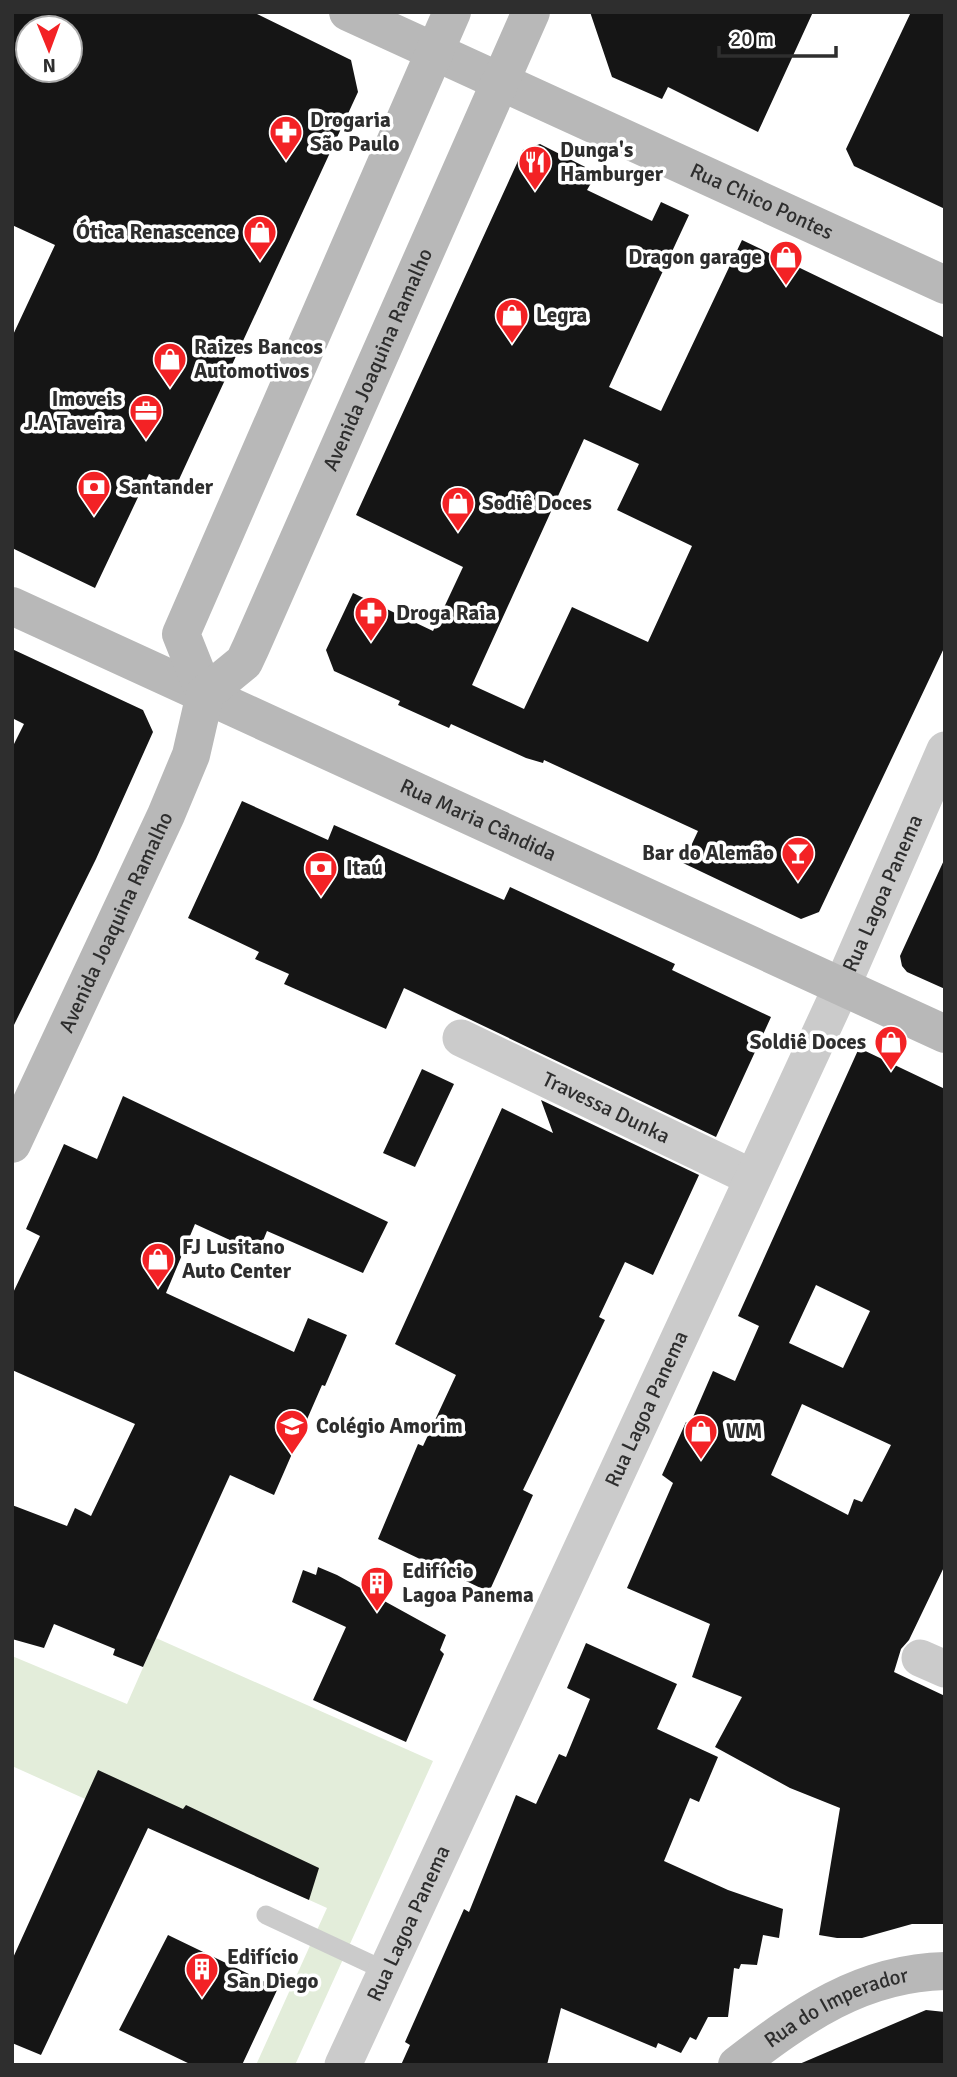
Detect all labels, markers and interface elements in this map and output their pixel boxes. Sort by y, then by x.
north arrow [14,14,84,84]
scale bar [719,14,836,58]
text: 20 m [730,26,774,52]
text: N [42,53,56,77]
place label: Drogaria São Paulo [310,107,400,157]
pharmacy icon: Drogaria São Paulo [267,113,305,162]
place label: Dunga's Hamburger [560,137,664,187]
restaurant icon: Dunga's Hamburger [516,143,554,192]
street label: Rua Chico Pontes [686,157,838,245]
shop icon: Ótica Renascence [241,213,279,262]
place label: Ótica Renascence [76,218,236,245]
shop icon: Dragon garage [767,238,805,287]
street label: Avenida Joaquina Ramalho [317,244,438,475]
place label: Dragon garage [628,244,762,270]
shop icon: Legra [493,296,531,345]
place label: Legra [536,302,588,328]
place label: Raizes Bancos Automotivos [194,334,323,384]
shop icon: Raizes Bancos Automotivos [151,340,189,389]
place label: Imoveis J.A Taveira [23,386,122,436]
office icon: Imoveis J.A Taveira [127,392,165,441]
bank icon: Santander [75,468,113,517]
place label: Santander [119,474,214,500]
shop icon: Sodiê Doces [439,484,477,533]
place label: Sodiê Doces [482,490,592,516]
pharmacy icon: Droga Raia [352,594,390,643]
place label: Droga Raia [396,600,497,626]
street label: Rua Maria Cândida [396,773,560,867]
street label: Avenida Joaquina Ramalho [53,808,179,1037]
street label: Rua Lagoa Panema [837,811,928,976]
bar icon: Bar do Alemão [779,834,817,883]
place label: Bar do Alemão [642,840,774,866]
bank icon: Itaú [302,849,340,898]
place label: Itaú [346,855,383,881]
shop icon: Soldiê Doces [872,1023,910,1072]
place label: Soldiê Doces [750,1029,866,1055]
street label: Travessa Dunka [538,1066,674,1149]
place label: FJ Lusitano Auto Center [182,1234,292,1284]
shop icon: FJ Lusitano Auto Center [139,1240,177,1289]
street label: Rua Lagoa Panema [599,1327,694,1491]
school or university icon: Colégio Amorim [273,1407,311,1456]
shop icon: WM [682,1412,720,1461]
place label: Colégio Amorim [316,1413,463,1439]
place label: WM [726,1418,762,1444]
place label: Edifício Lagoa Panema [402,1558,534,1608]
building icon: Edifício Lagoa Panema [358,1564,396,1613]
street label: Rua Lagoa Panema [361,1841,456,2006]
place label: Edifício San Diego [227,1944,319,1994]
building icon: Edifício San Diego [183,1950,221,1999]
street label: Rua do Imperador [759,1962,910,2053]

